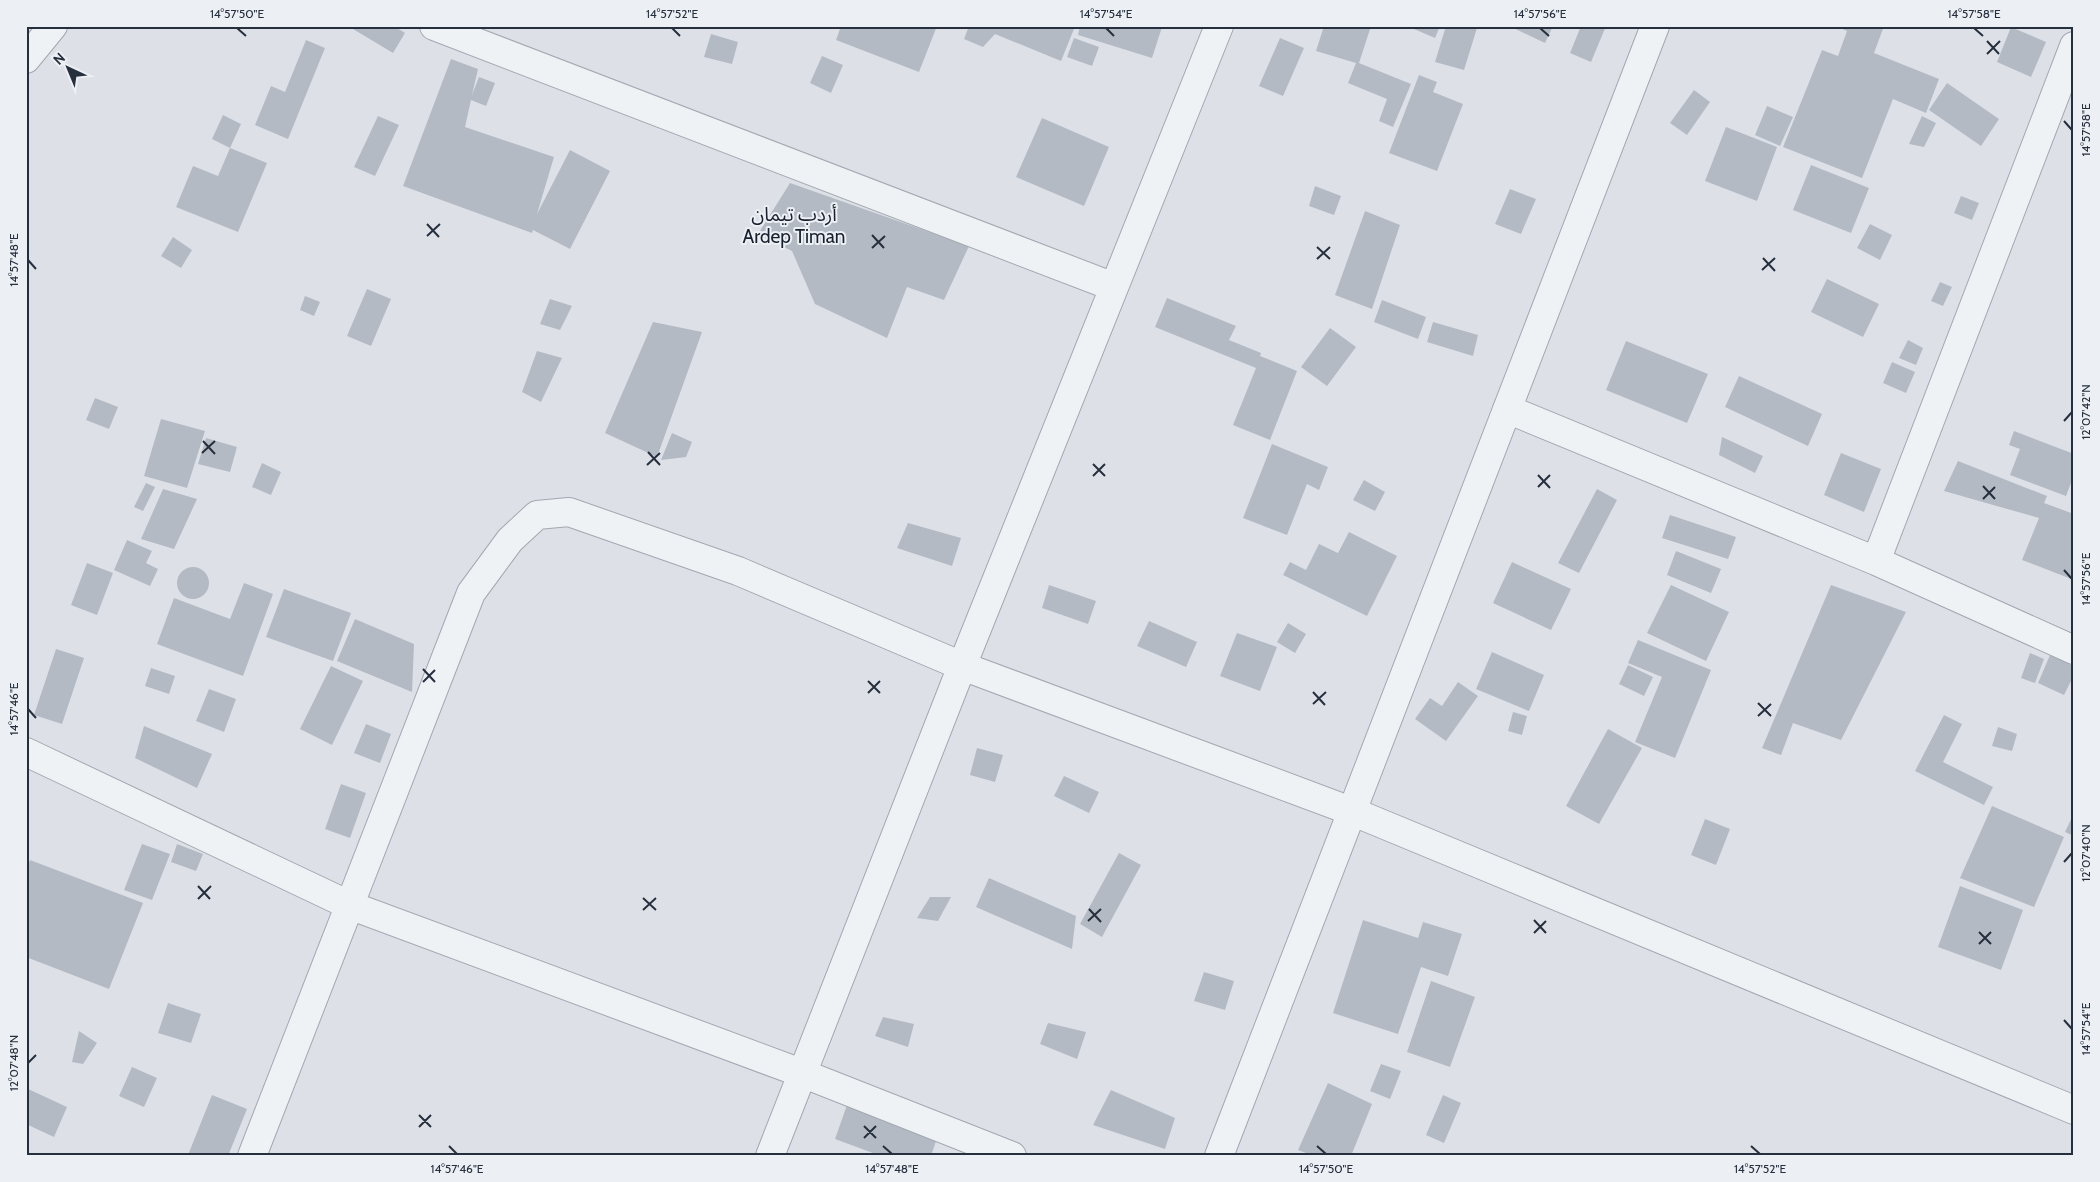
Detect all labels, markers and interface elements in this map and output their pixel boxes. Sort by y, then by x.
text: 14°57'50"E [210,6,264,21]
text: 14°57'52"E [646,6,698,21]
text: 14°57'54"E [1080,6,1133,21]
text: 14°57'56"E [1514,6,1567,21]
text: 14°57'58"E [1947,6,2001,21]
north arrow [42,42,92,92]
text: N [49,49,69,69]
text: 14°57'58"E [2078,103,2093,157]
district label: أردب تيمان Ardep Timan [743,203,845,248]
text: 14°57'48"E [6,233,21,287]
text: 12°07'42"N [2078,384,2093,440]
text: 14°57'56"E [2078,552,2093,605]
text: 14°57'46"E [6,682,21,735]
text: 12°07'40"N [2078,824,2093,882]
text: 14°57'54"E [2078,1002,2093,1055]
text: 12°07'48"N [6,1035,21,1091]
text: 14°57'46"E [431,1161,484,1176]
text: 14°57'48"E [865,1161,919,1176]
text: 14°57'50"E [1299,1161,1353,1176]
text: 14°57'52"E [1734,1161,1786,1176]

